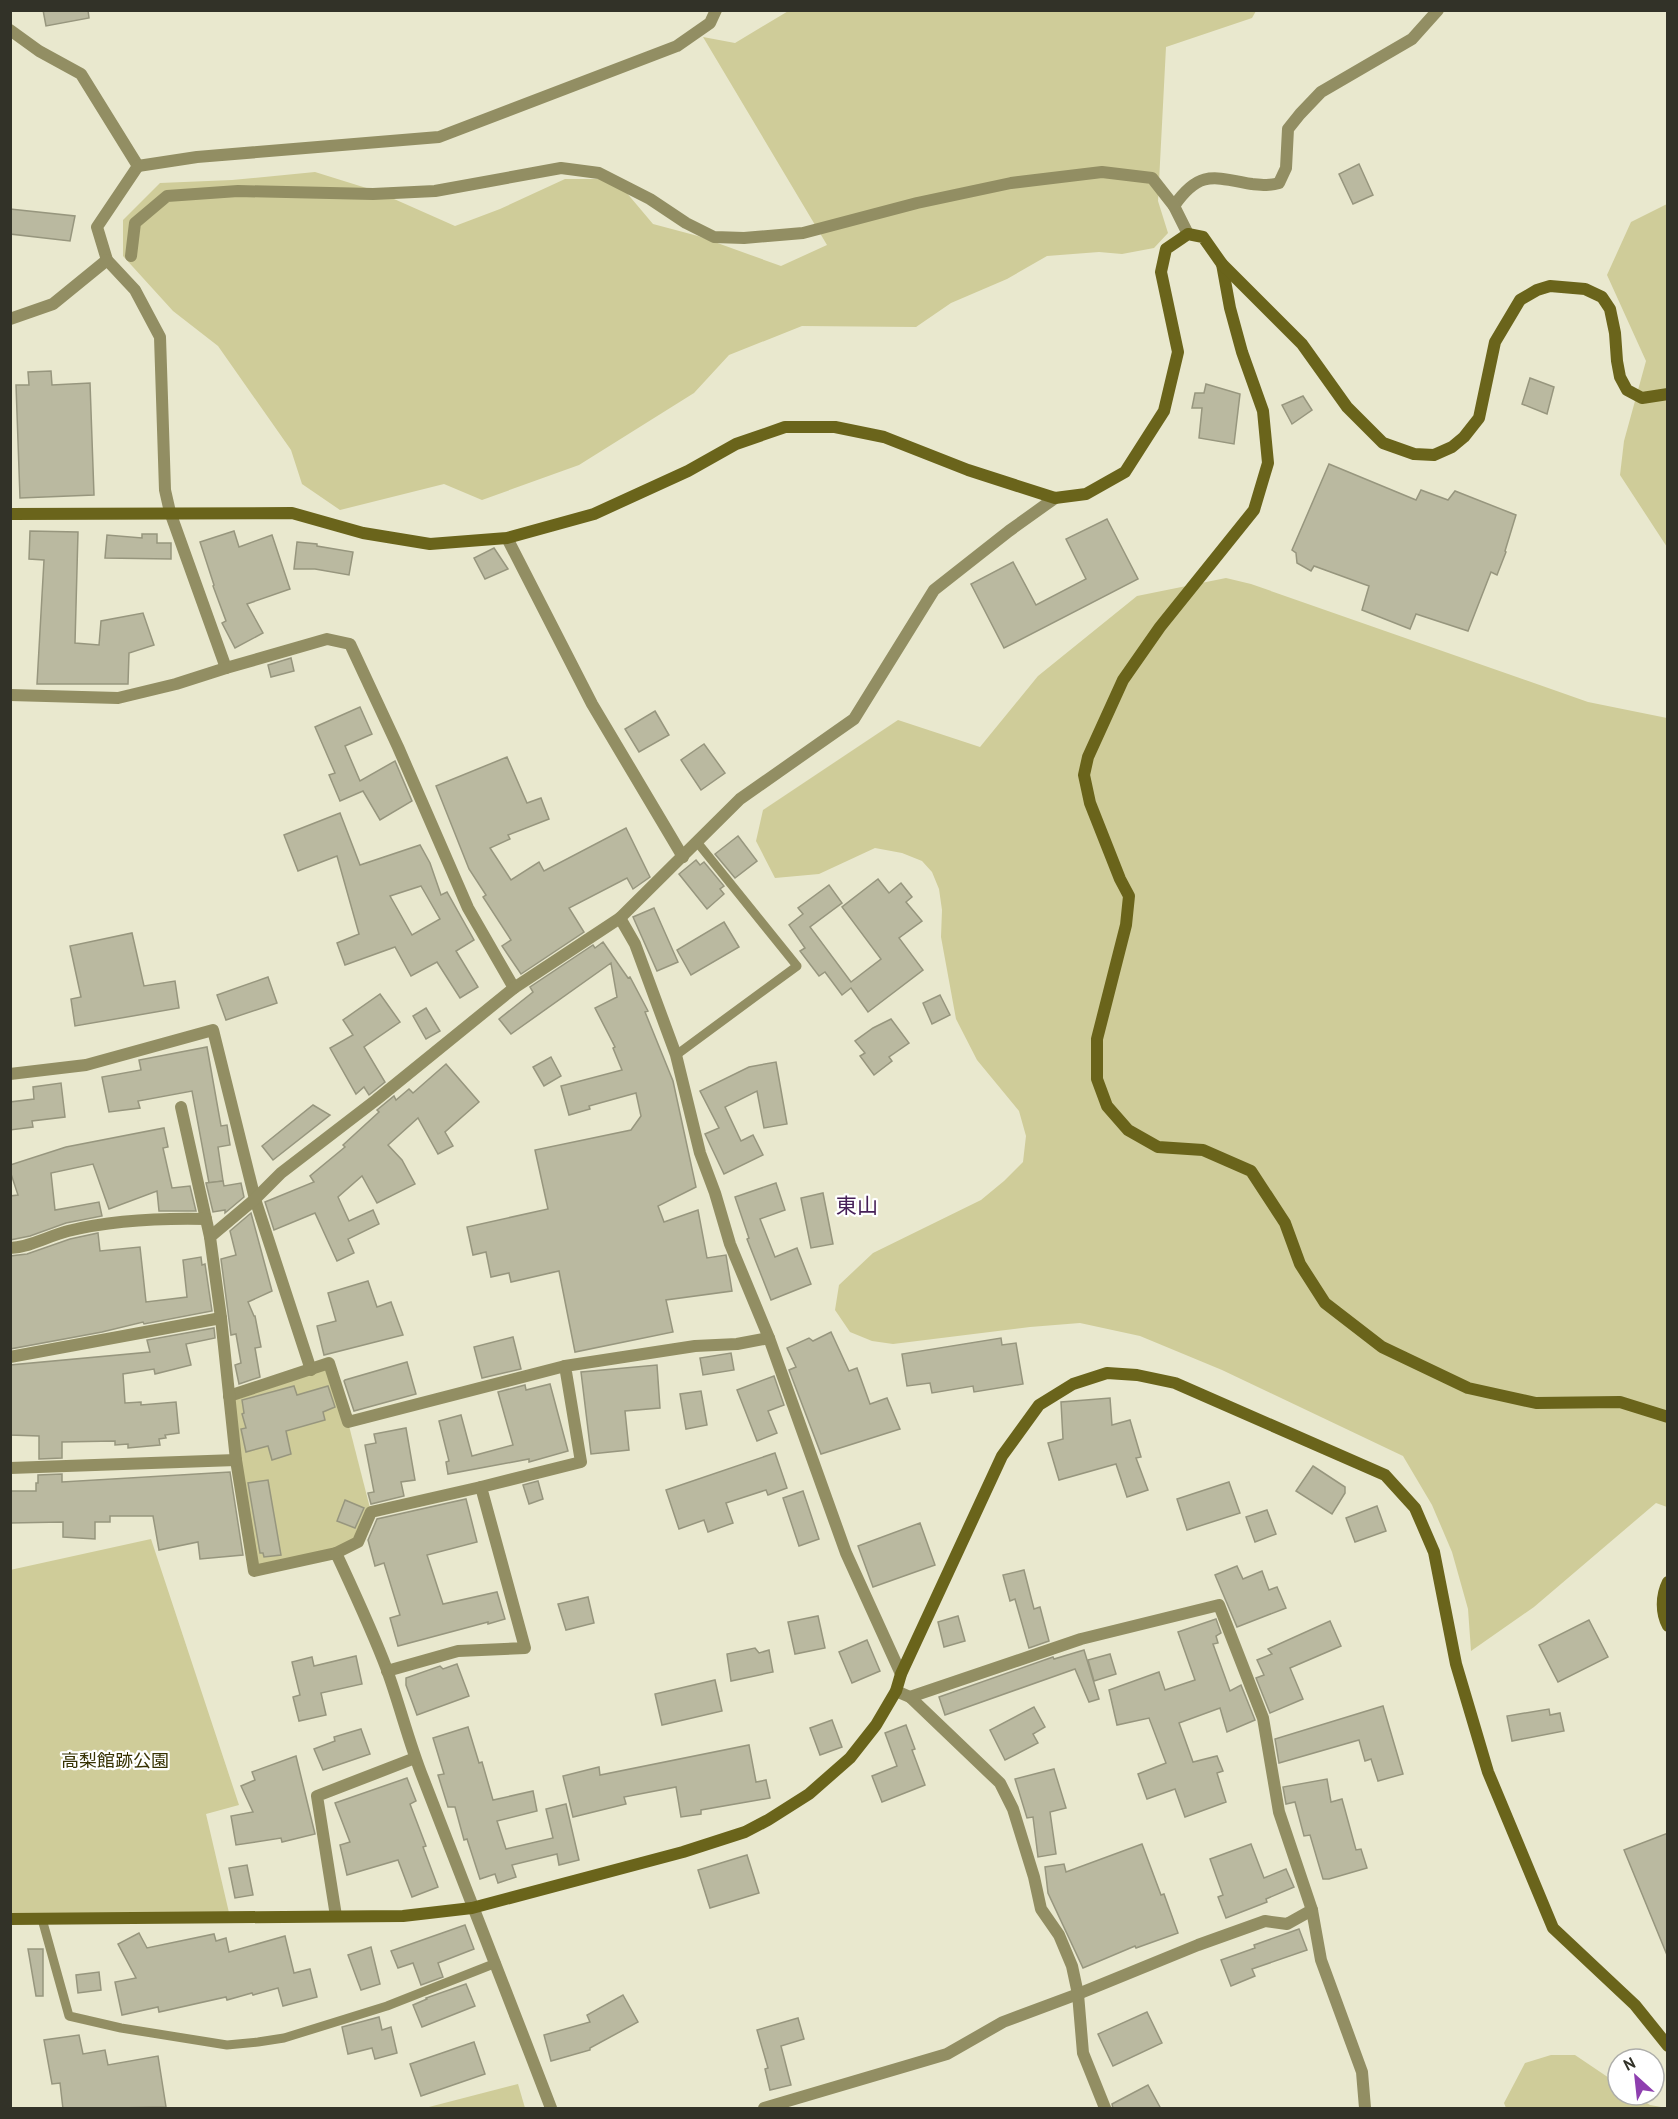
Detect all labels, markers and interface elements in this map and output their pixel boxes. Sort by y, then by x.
district label: 東山 [836,1192,878,1219]
park label: 高梨館跡公園 [61,1749,169,1772]
north arrow [1606,2047,1666,2107]
text: N [1620,2052,1638,2075]

